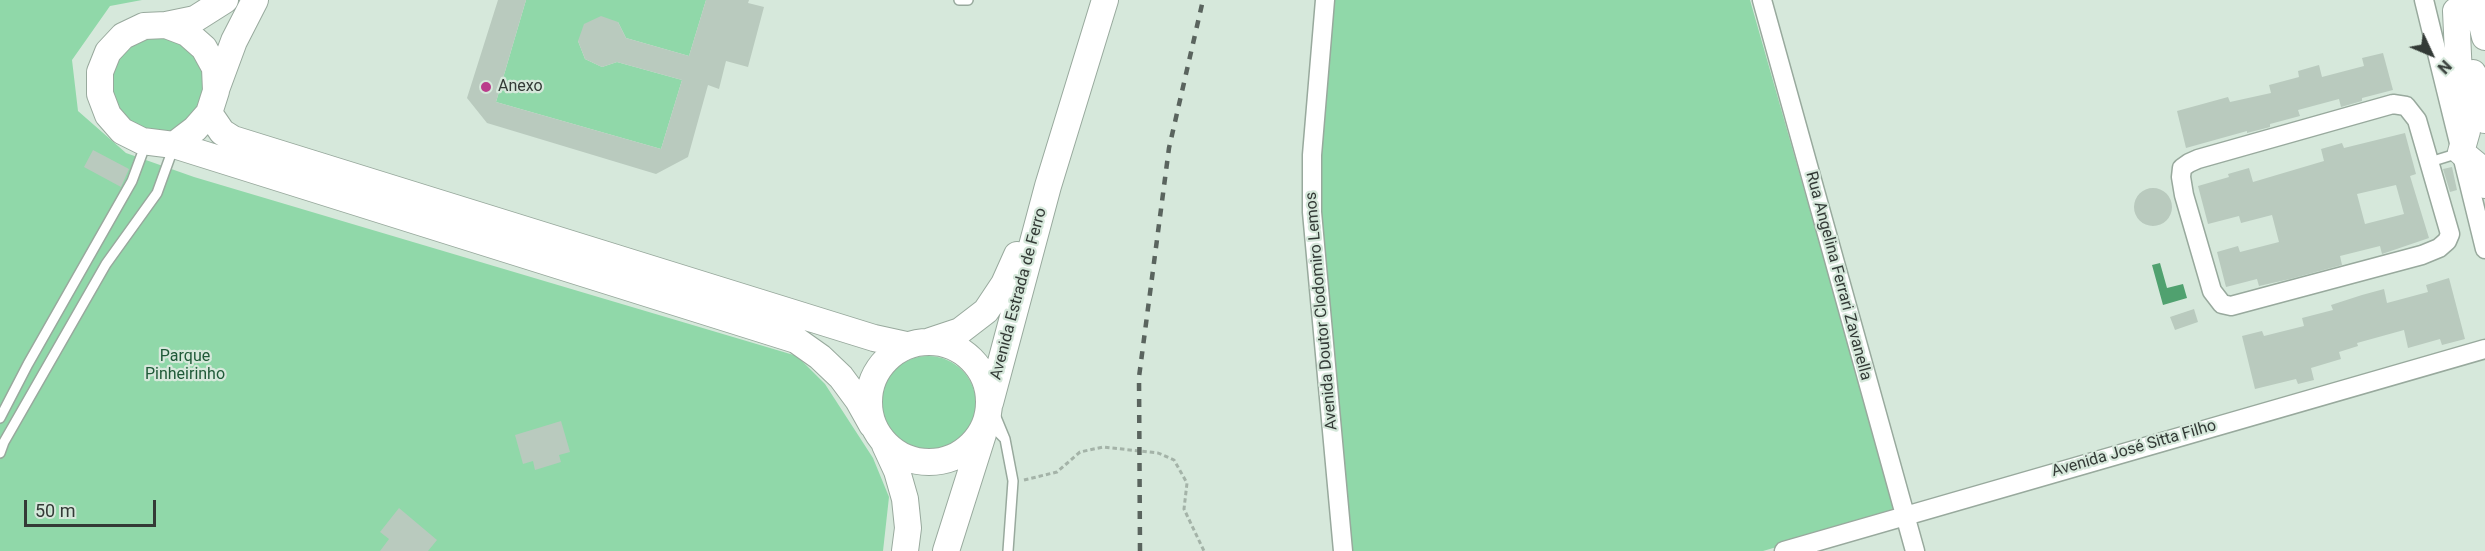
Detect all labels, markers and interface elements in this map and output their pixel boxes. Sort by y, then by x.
north arrow [2401,24,2461,84]
text: N [2434,56,2455,78]
place label: Anexo [498,77,543,97]
marker: Anexo [479,80,493,94]
street label: Rua Angelina Ferrari Zavanella [1801,169,1875,383]
street label: Avenida Doutor Clodomiro Lemos [1302,191,1342,431]
street label: Avenida Estrada de Ferro [987,206,1051,382]
park label: Parque Pinheirinho [145,347,225,385]
street label: Avenida José Sitta Filho [2049,416,2219,482]
scale bar [27,488,159,526]
text: 50 m [35,500,75,521]

